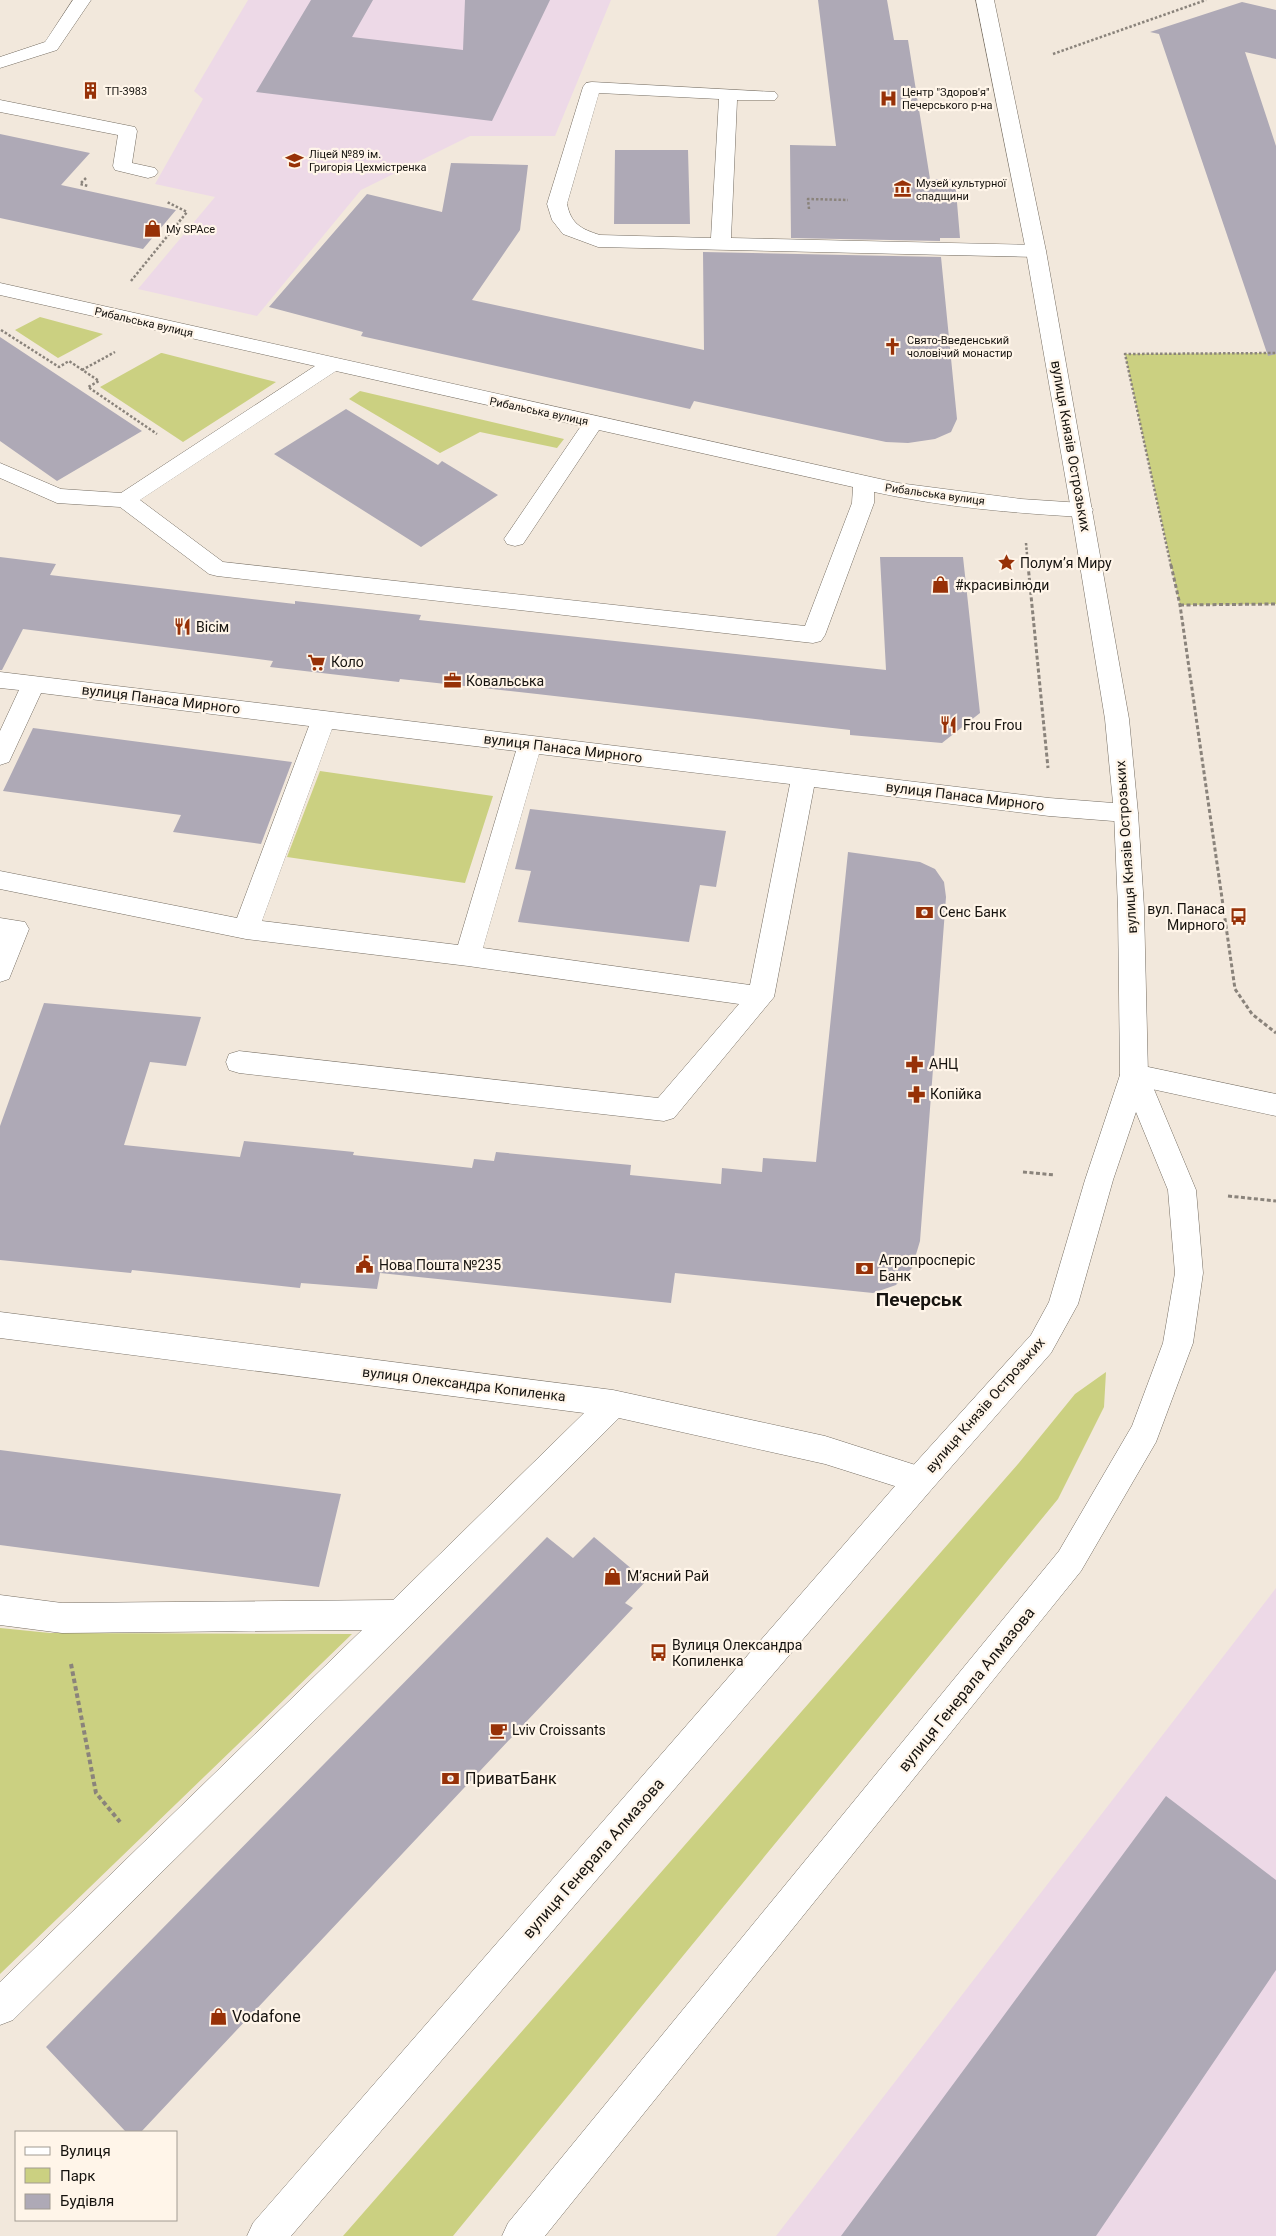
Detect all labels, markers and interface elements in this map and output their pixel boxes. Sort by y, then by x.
building icon: ТП-3983 [81,81,101,101]
place label: ТП-3983 [105,85,147,98]
place label: Центр "Здоров'я" Печерського р-на [902,86,993,112]
hospital icon: Центр "Здоров'я" Печерського р-на [878,88,898,108]
place label: Ліцей №89 ім. Григорія Цехмістренка [309,148,426,174]
school or university icon: Ліцей №89 ім. Григорія Цехмістренка [285,150,305,170]
place label: Музей культурної спадщини [916,177,1008,203]
museum icon: Музей культурної спадщини [892,179,912,199]
shop icon: My SPAce [142,219,162,239]
place label: My SPAce [166,223,215,236]
street label: Рибальська вулиця [93,305,194,340]
place label: Свято-Введенський чоловічий монастир [907,334,1013,360]
church icon: Свято-Введенський чоловічий монастир [883,336,903,356]
street label: вулиця Князів Острозьких [1048,359,1094,533]
street label: Рибальська вулиця [488,395,589,428]
street label: Рибальська вулиця [884,481,986,508]
place icon: Полумʼя Миру [996,553,1016,573]
place label: Полумʼя Миру [1020,555,1112,571]
shop icon: #красивілюди [931,575,951,595]
place label: #красивілюди [955,577,1049,593]
restaurant icon: Вісім [172,617,192,637]
place label: Вісім [196,619,229,635]
supermarket icon: Коло [307,652,327,672]
place label: Коло [331,654,364,670]
office icon: Ковальська [442,671,462,691]
place label: Ковальська [466,673,544,689]
street label: вулиця Панаса Мирного [81,681,241,717]
restaurant icon: Frou Frou [939,715,959,735]
place label: Frou Frou [963,717,1022,733]
street label: вулиця Панаса Мирного [483,730,643,766]
street label: вулиця Князів Острозьких [1112,760,1140,934]
street label: вулиця Панаса Мирного [885,778,1045,814]
place label: вул. Панаса Мирного [1147,901,1225,933]
bank icon: Сенс Банк [915,902,935,922]
place label: Сенс Банк [939,904,1007,920]
bus stop icon: вул. Панаса Мирного [1229,907,1249,927]
pharmacy icon: АНЦ [905,1054,925,1074]
place label: АНЦ [929,1056,958,1072]
pharmacy icon: Копійка [906,1084,926,1104]
place label: Копійка [930,1086,982,1102]
place label: Агропросперіс Банк [879,1252,975,1284]
public building icon: Нова Пошта №235 [355,1255,375,1275]
place label: Нова Пошта №235 [379,1257,501,1273]
bank icon: Агропросперіс Банк [855,1258,875,1278]
district label: Печерськ [876,1288,962,1311]
street label: вулиця Князів Острозьких [922,1334,1048,1476]
street label: вулиця Олександра Копиленка [361,1364,567,1404]
shop icon: Мʼясний Рай [603,1566,623,1586]
place label: Мʼясний Рай [627,1568,709,1584]
street label: вулиця Генерала Алмазова [894,1603,1039,1775]
place label: Вулиця Олександра Копиленка [672,1637,802,1669]
bus stop icon: Вулиця Олександра Копиленка [648,1643,668,1663]
cafe icon: Lviv Croissants [488,1720,508,1740]
place label: Lviv Croissants [512,1722,606,1738]
bank icon: ПриватБанк [441,1768,461,1788]
place label: ПриватБанк [465,1769,557,1788]
street label: вулиця Генерала Алмазова [519,1774,668,1942]
shop icon: Vodafone [208,2006,228,2026]
place label: Vodafone [232,2007,301,2026]
legend [15,2131,178,2221]
text: Вулиця [60,2142,111,2160]
text: Парк [60,2167,95,2185]
text: Будівля [60,2192,114,2210]

